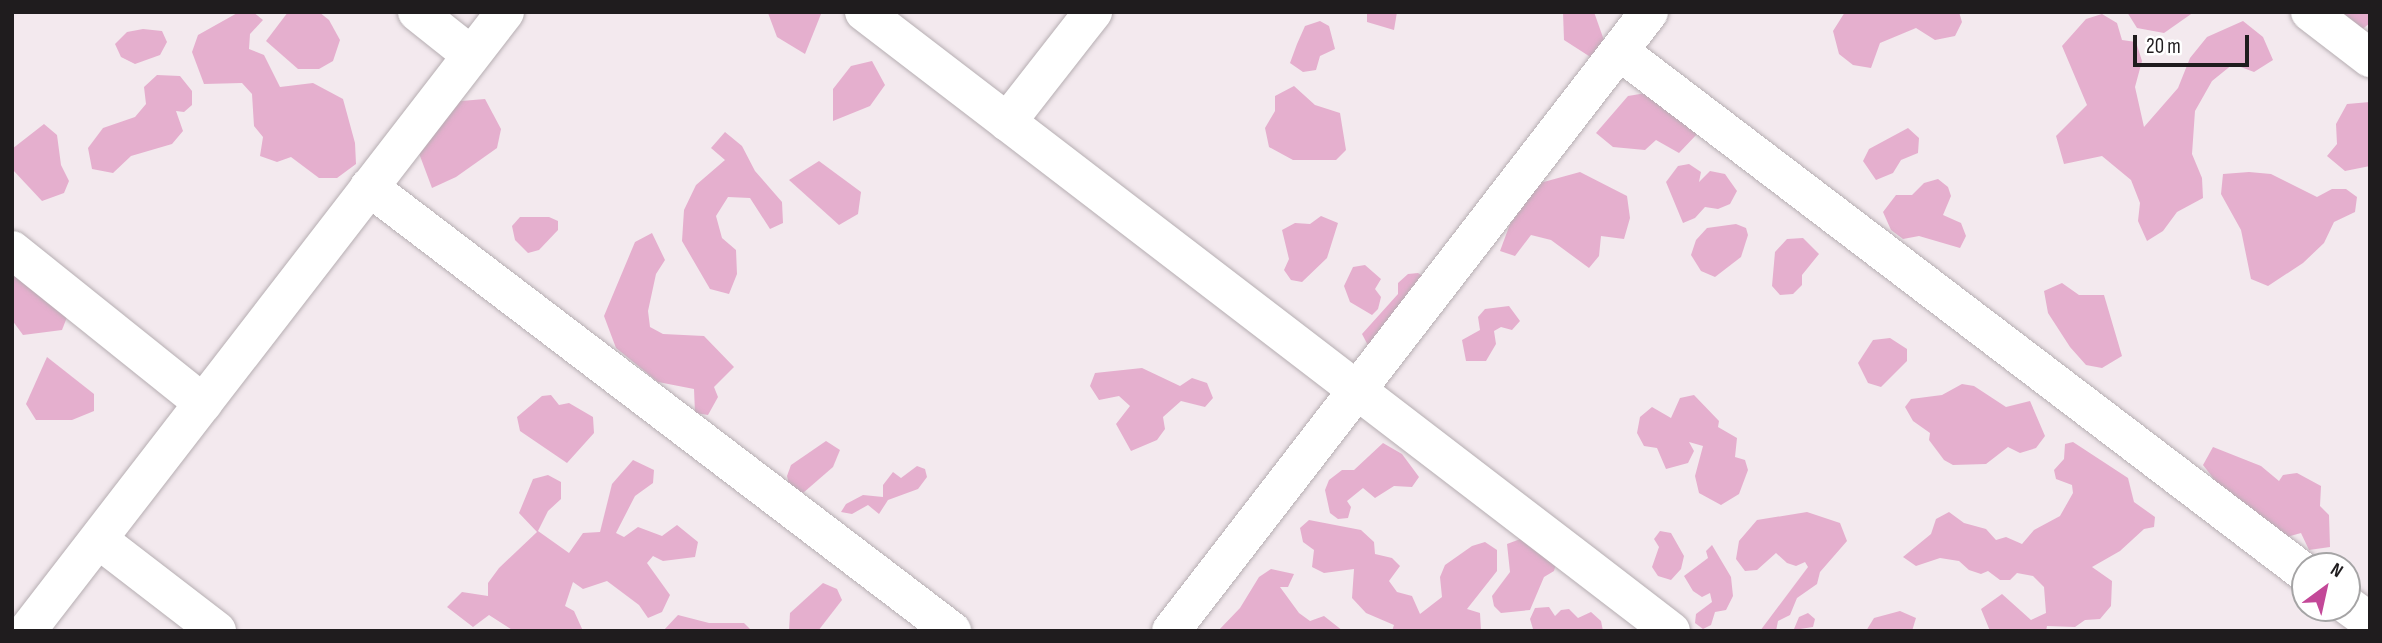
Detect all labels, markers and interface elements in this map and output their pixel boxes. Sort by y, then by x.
scale bar [2137,21,2252,65]
text: 20 m [2146,34,2181,59]
north arrow [2291,552,2361,622]
text: N [2326,558,2347,583]

